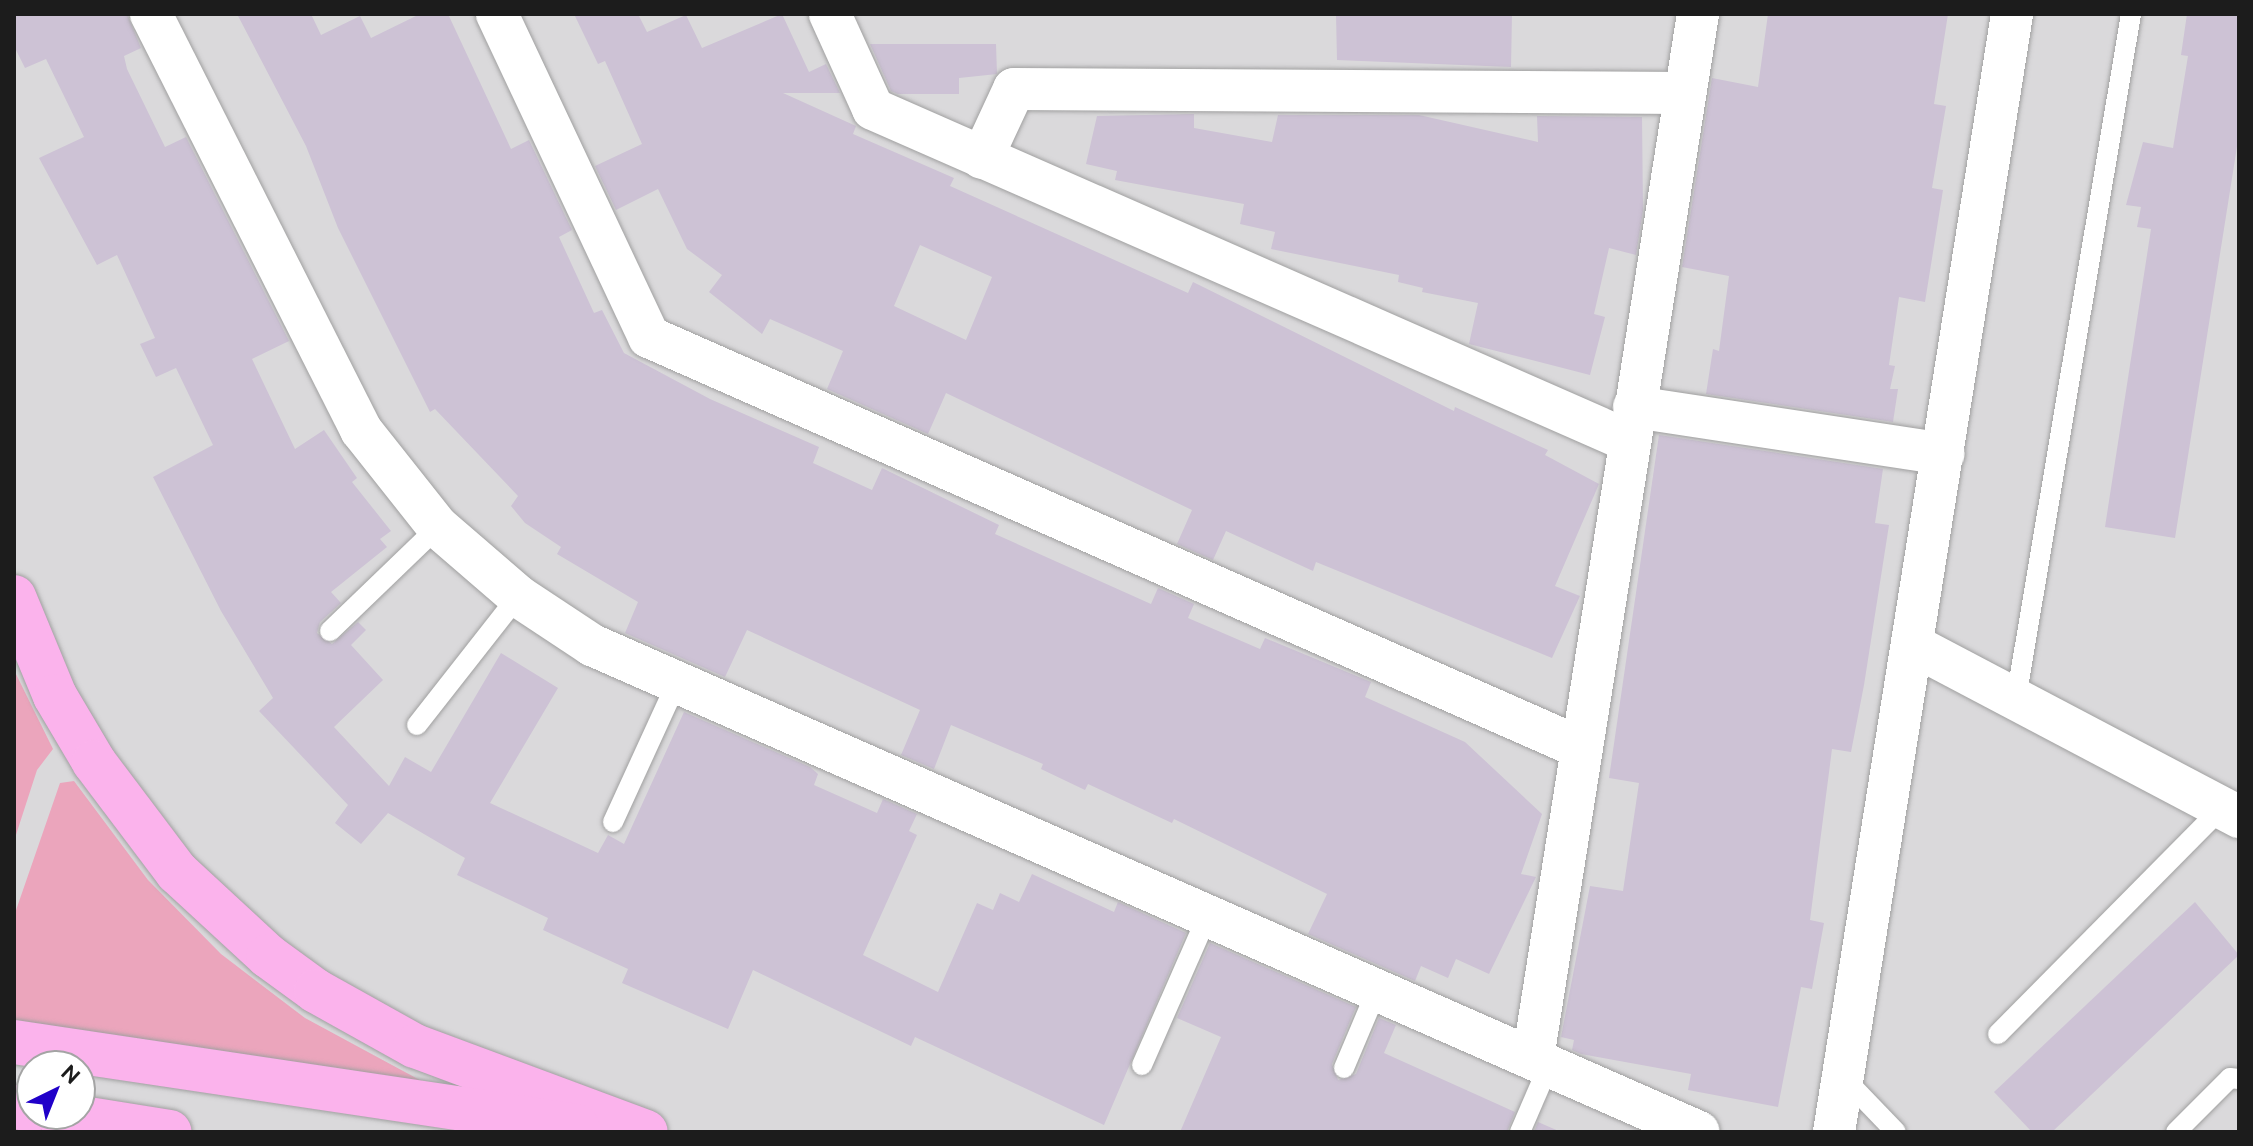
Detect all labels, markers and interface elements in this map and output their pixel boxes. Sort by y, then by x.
north arrow [16,1050,96,1130]
text: N [57,1059,86,1088]

